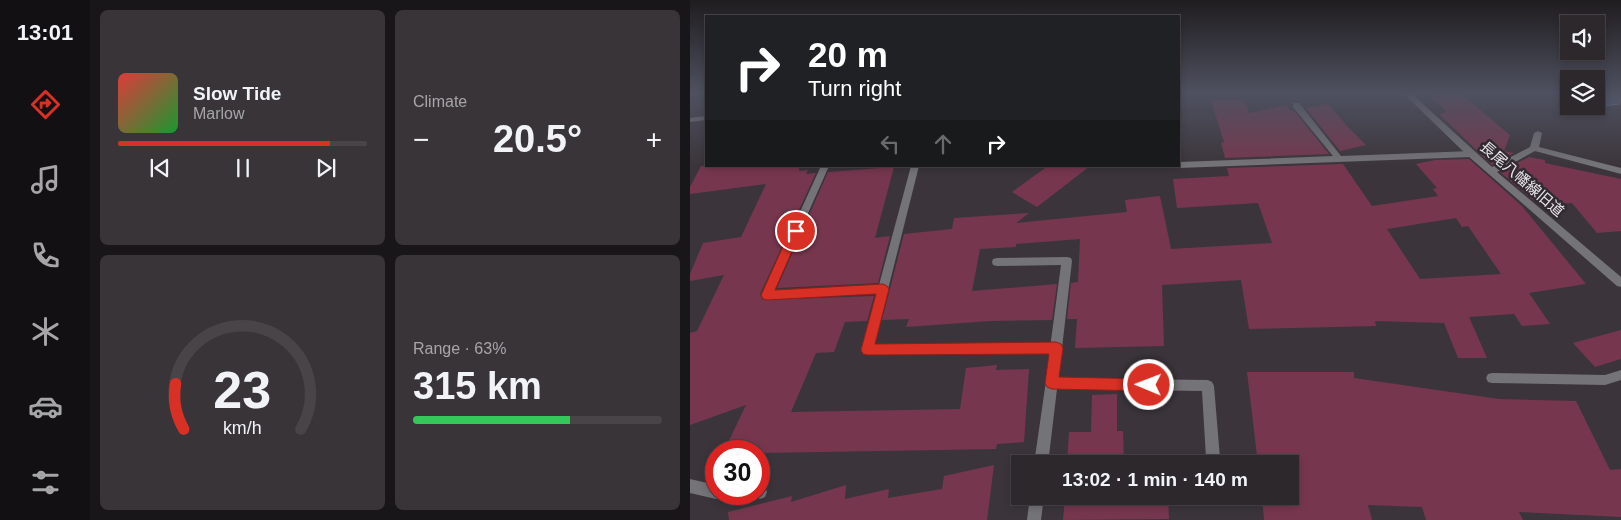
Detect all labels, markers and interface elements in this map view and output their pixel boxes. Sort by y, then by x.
map controls [1560,15,1605,115]
button: sound [1560,15,1605,60]
text: 13:01 [17,20,73,45]
icon: right [725,35,790,100]
text: 20 m [808,35,888,74]
button: layers [1560,70,1605,115]
text: Turn right [808,76,901,101]
text: Slow Tide [193,83,281,104]
icon: directions [28,87,63,122]
text: Climate [413,93,467,110]
text: Marlow [193,105,245,122]
text: 20.5° [493,118,582,160]
text: − [413,124,429,155]
text: + [646,124,662,155]
icon: left [876,130,904,158]
icon: ahead [929,130,957,158]
icon: right [982,130,1010,158]
street label: 長尾八幡線旧道 [1477,138,1568,219]
icon: previous [146,154,174,182]
icon: pause [229,154,257,182]
icon: next [312,154,340,182]
icon: music [28,162,63,197]
pin [775,210,817,252]
icon: arrive [782,217,810,245]
icon: phone [28,238,63,273]
icon: climate [28,314,63,349]
text: Range · 63% [413,340,506,357]
position arrow [1122,358,1174,410]
text: 23 [214,361,271,419]
text: 315 km [413,365,542,407]
icon: car [28,389,63,424]
text: km/h [223,418,262,438]
speed limit sign: 30 [705,440,770,505]
icon: filters [28,465,63,500]
text: 13:02 · 1 min · 140 m [1062,469,1248,490]

